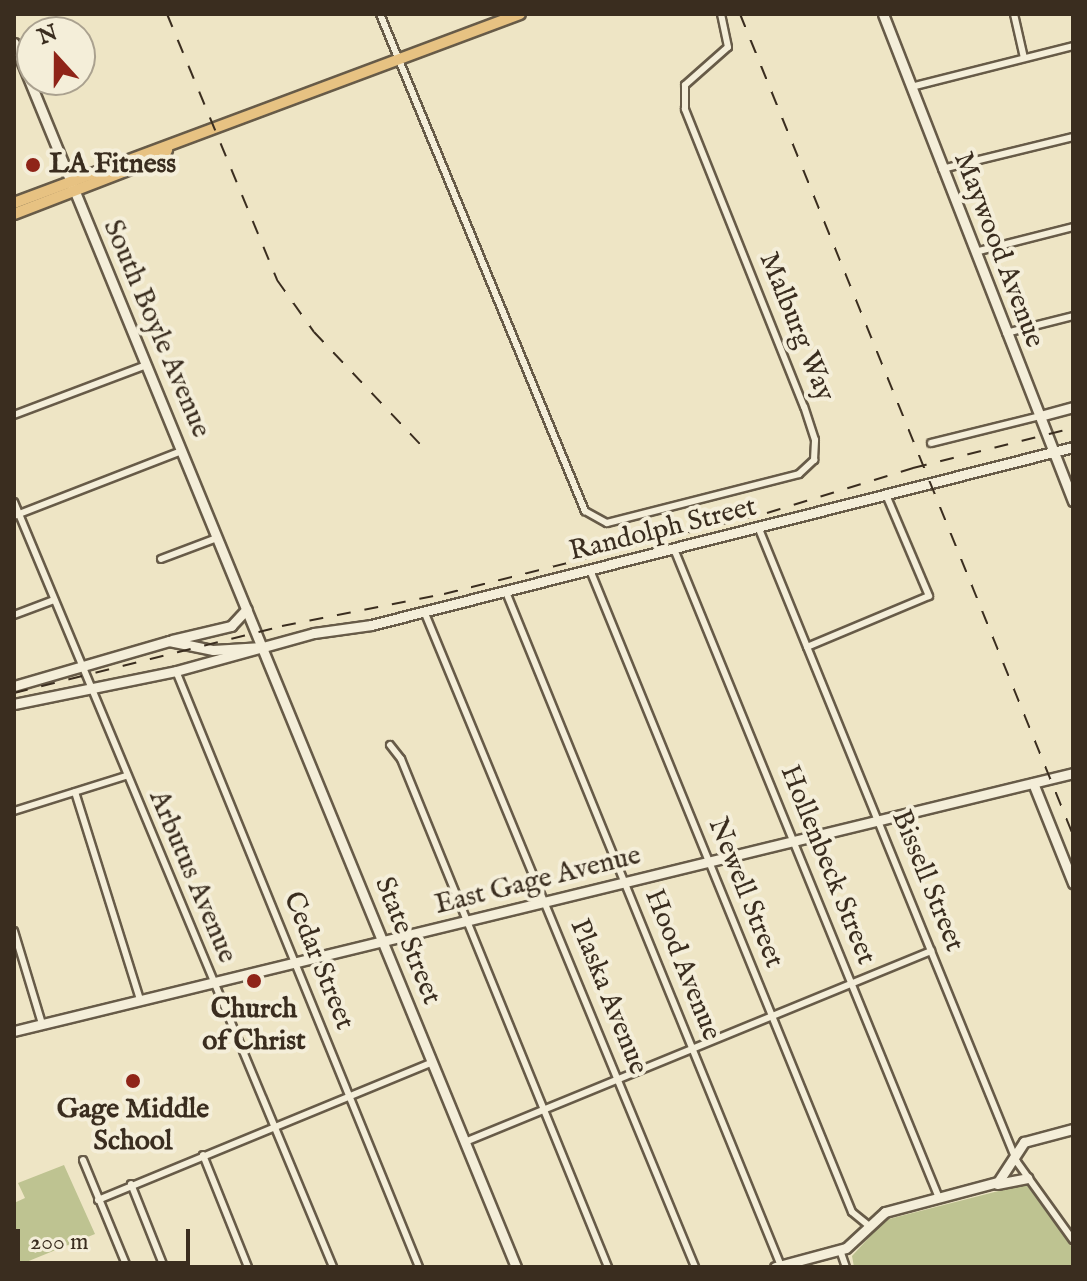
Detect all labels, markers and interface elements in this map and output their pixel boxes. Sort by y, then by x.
north arrow [16,16,96,96]
text: N [34,19,62,52]
street label: Maywood Avenue [945,147,1051,353]
place label: LA Fitness [49,148,176,182]
marker: LA Fitness [24,156,42,174]
street label: South Boyle Avenue [95,215,217,443]
street label: Malburg Way [751,248,841,406]
street label: Randolph Street [566,491,760,569]
street label: Hollenbeck Street [772,760,882,970]
street label: Arbutus Avenue [141,786,243,968]
street label: Bissell Street [883,805,971,957]
street label: Newell Street [700,813,790,973]
street label: East Gage Avenue [432,839,644,923]
street label: State Street [366,872,448,1010]
street label: Hood Avenue [636,884,728,1046]
street label: Cedar Street [275,887,361,1035]
street label: Plaska Avenue [562,914,654,1080]
marker: Church of Christ [245,972,263,990]
place label: Church of Christ [202,993,306,1059]
marker: Gage Middle School [124,1072,142,1090]
place label: Gage Middle School [57,1093,209,1159]
scale bar [20,1213,194,1263]
text: 200 m [30,1227,89,1258]

